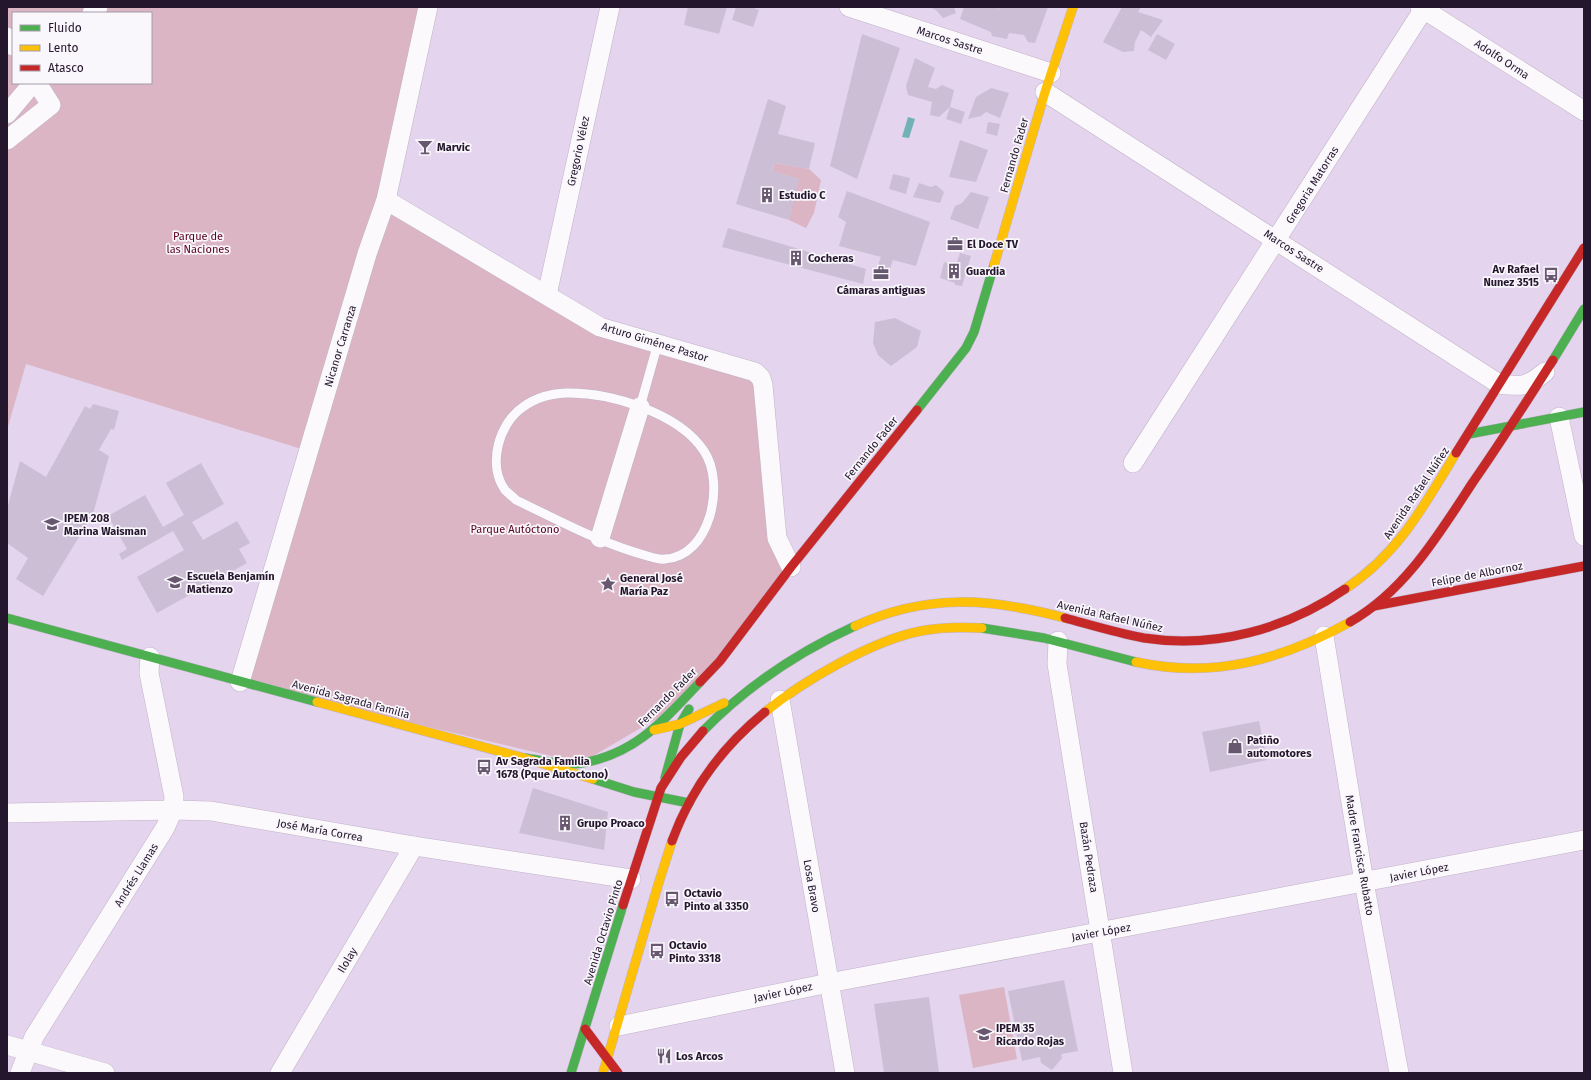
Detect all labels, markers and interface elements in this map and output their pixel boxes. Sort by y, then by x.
legend [12,12,152,84]
text: Fluido [48,21,82,35]
street label: Marcos Sastre [915,24,985,57]
street label: Adolfo Orma [1472,37,1532,82]
text: Lento [48,41,78,55]
text: Atasco [48,61,84,75]
street label: Gregorio Vélez [565,115,592,187]
street label: Fernando Fader [998,115,1032,194]
bar icon: Marvic [416,138,434,156]
place label: Marvic [437,141,471,154]
street label: Gregoria Matorras [1283,144,1342,226]
building icon: Estudio C [758,186,776,204]
place label: Estudio C [779,189,826,202]
street label: Marcos Sastre [1261,227,1326,276]
park label: Parque de las Naciones [167,230,229,256]
office icon: El Doce TV [946,235,964,253]
place label: El Doce TV [967,238,1019,251]
building icon: Cocheras [787,249,805,267]
place label: Cocheras [808,252,854,265]
building icon: Guardia [945,262,963,280]
place label: Av Rafael Nunez 3515 [1483,263,1540,289]
office icon: Cámaras antiguas [872,264,890,282]
place label: Guardia [966,265,1005,278]
bus stop icon: Av Rafael Nunez 3515 [1542,266,1560,284]
place label: Cámaras antiguas [837,284,926,297]
street label: Nicanor Carranza [322,304,359,389]
street label: Arturo Giménez Pastor [600,320,711,365]
street label: Fernando Fader [842,413,901,483]
street label: Avenida Rafael Núñez [1381,445,1452,542]
place label: IPEM 208 Marina Waisman [64,512,146,538]
school or university icon: IPEM 208 Marina Waisman [43,515,61,533]
park label: Parque Autóctono [471,523,559,536]
street label: Felipe de Albornoz [1430,559,1524,590]
place label: Escuela Benjamín Matienzo [187,570,274,596]
place label: General José María Paz [620,572,683,598]
school or university icon: Escuela Benjamín Matienzo [166,573,184,591]
place icon: General José María Paz [599,575,617,593]
street label: Avenida Rafael Núñez [1056,598,1164,635]
street label: Fernando Fader [635,665,700,729]
street label: Avenida Sagrada Familia [291,678,411,721]
place label: Patiño automotores [1247,734,1312,760]
shop icon: Patiño automotores [1226,737,1244,755]
place label: Av Sagrada Familia 1678 (Pque Autoctono) [495,755,608,781]
bus stop icon: Av Sagrada Familia 1678 (Pque Autoctono) [475,758,493,776]
street label: Madre Francisca Rubatto [1342,794,1377,917]
building icon: Grupo Proaco [556,814,574,832]
street label: José María Correa [276,817,364,844]
place label: Grupo Proaco [577,817,645,830]
street label: Bazán Pedraza [1076,821,1101,894]
street label: Andrés Llamas [112,841,161,909]
street label: Losa Bravo [800,859,823,914]
street label: Javier López [1389,860,1450,885]
street label: Avenida Octavio Pinto [581,878,626,986]
place label: Octavio Pinto al 3350 [684,887,749,913]
bus stop icon: Octavio Pinto al 3350 [663,890,681,908]
street label: Javier López [1071,921,1132,944]
place label: Octavio Pinto 3318 [669,939,721,965]
bus stop icon: Octavio Pinto 3318 [648,942,666,960]
street label: Ilolay [335,945,360,975]
street label: Javier López [753,980,814,1005]
place label: IPEM 35 Ricardo Rojas [996,1022,1065,1048]
school or university icon: IPEM 35 Ricardo Rojas [975,1025,993,1043]
restaurant icon: Los Arcos [655,1047,673,1065]
place label: Los Arcos [676,1050,724,1063]

